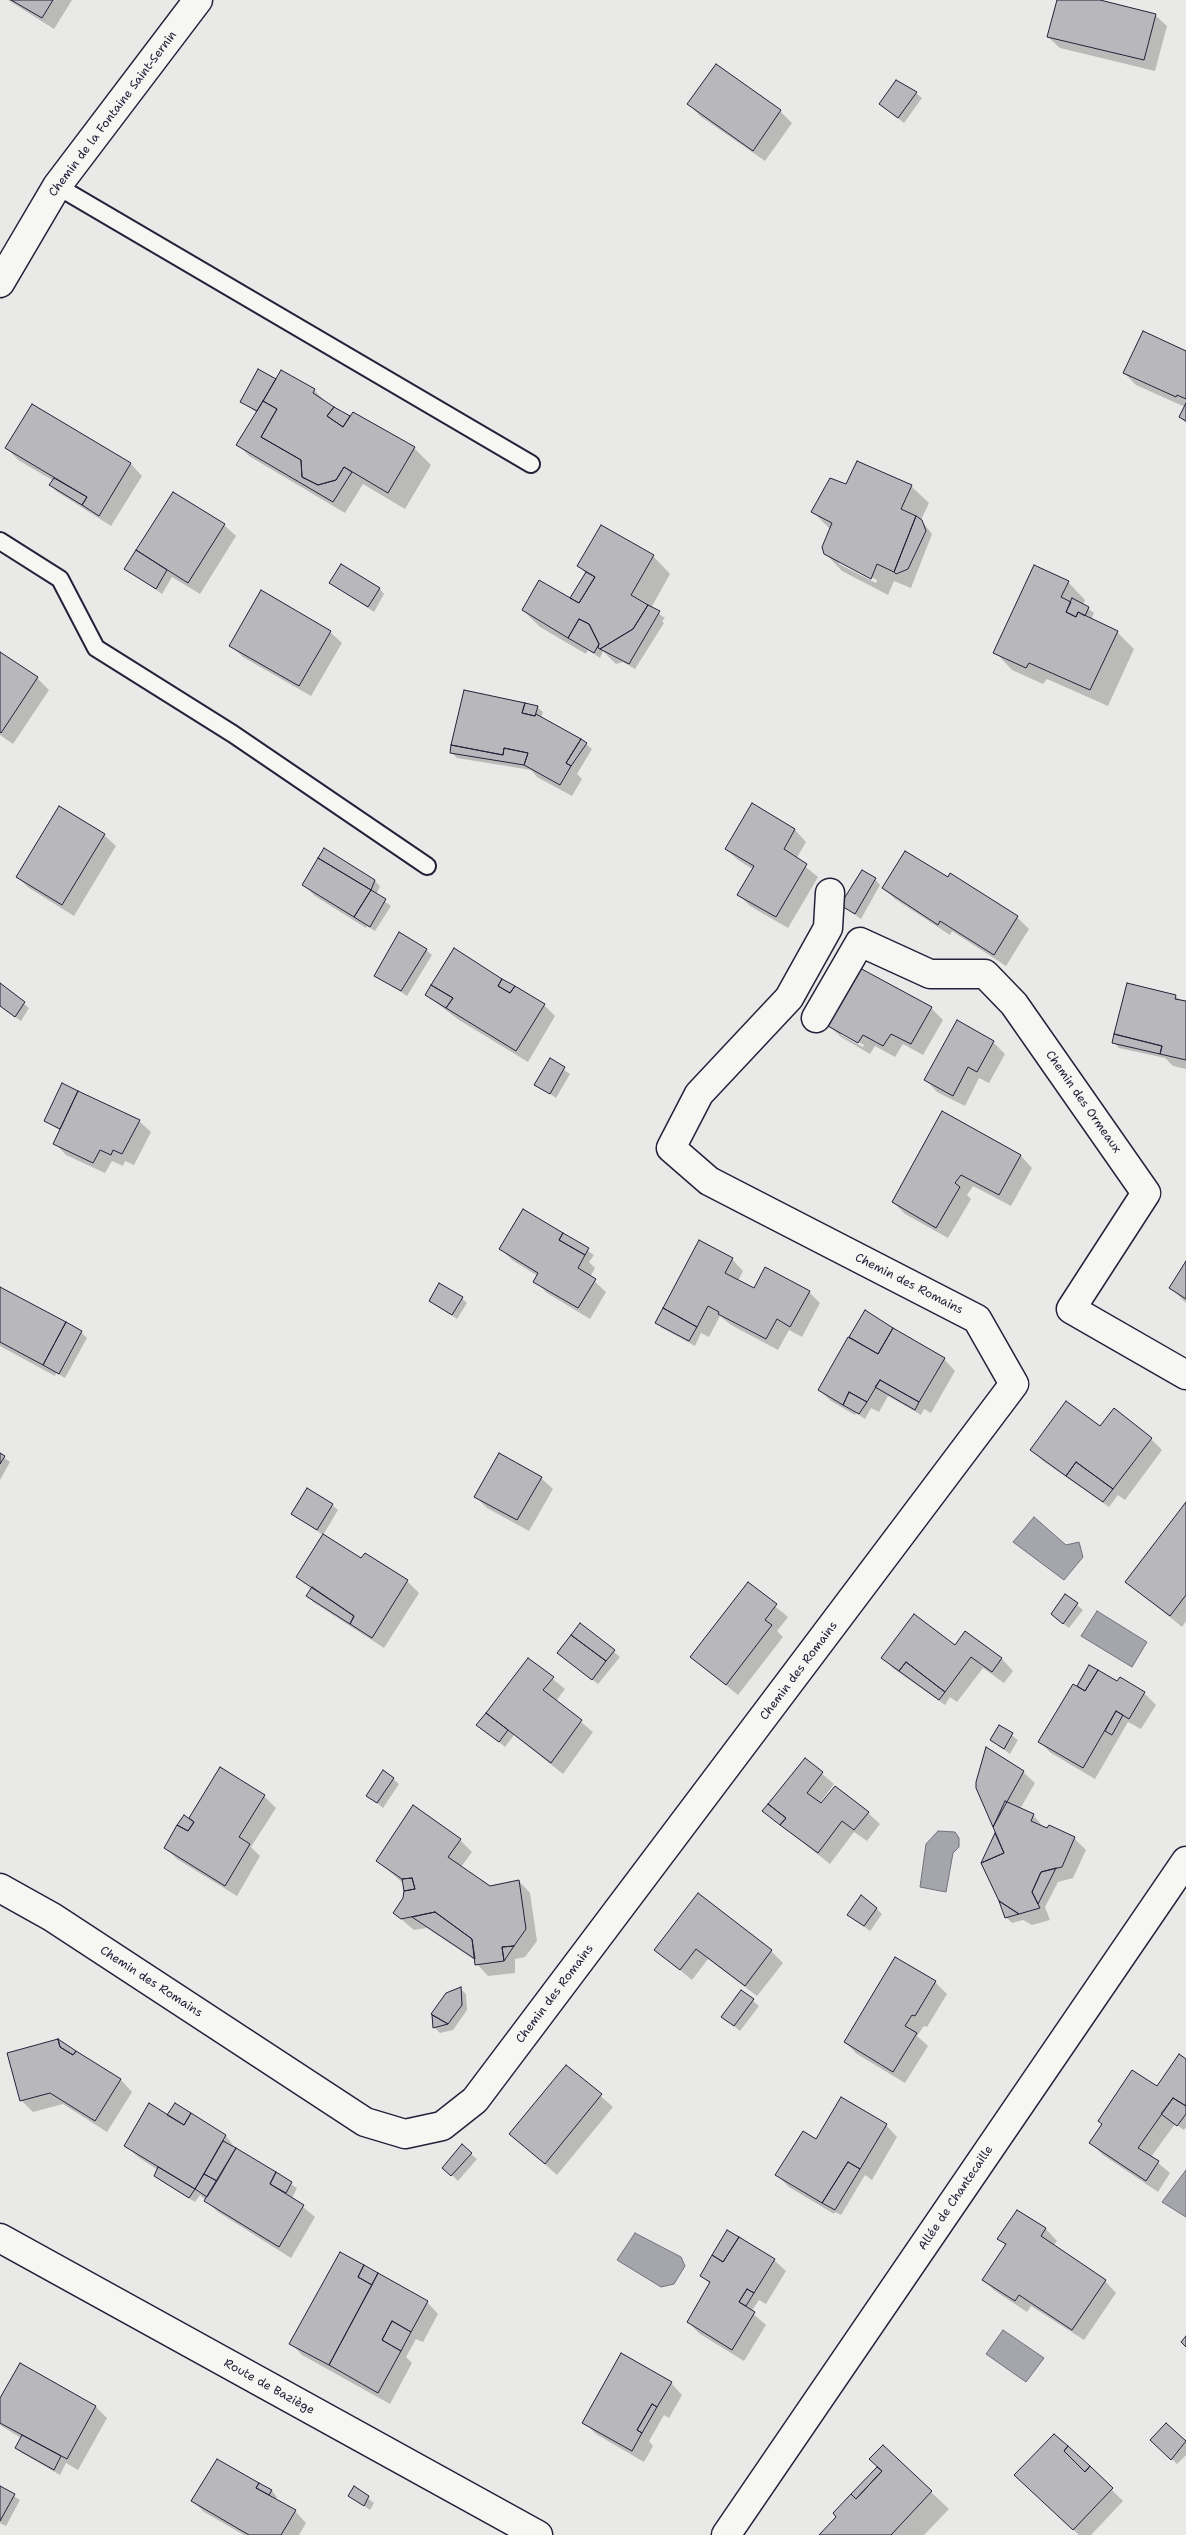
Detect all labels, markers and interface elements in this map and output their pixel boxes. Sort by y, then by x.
street label: Chemin de la Fontaine Saint-Sernin [46,28,180,200]
street label: Chemin des Ormeaux [1042,1048,1124,1156]
street label: Chemin des Romains [852,1250,966,1318]
street label: Chemin des Romains [757,1619,841,1723]
street label: Chemin des Romains [513,1942,597,2046]
street label: Chemin des Romains [97,1943,205,2021]
street label: Allée de Chantecaille [916,2143,996,2253]
street label: Route de Baziège [221,2356,317,2418]

